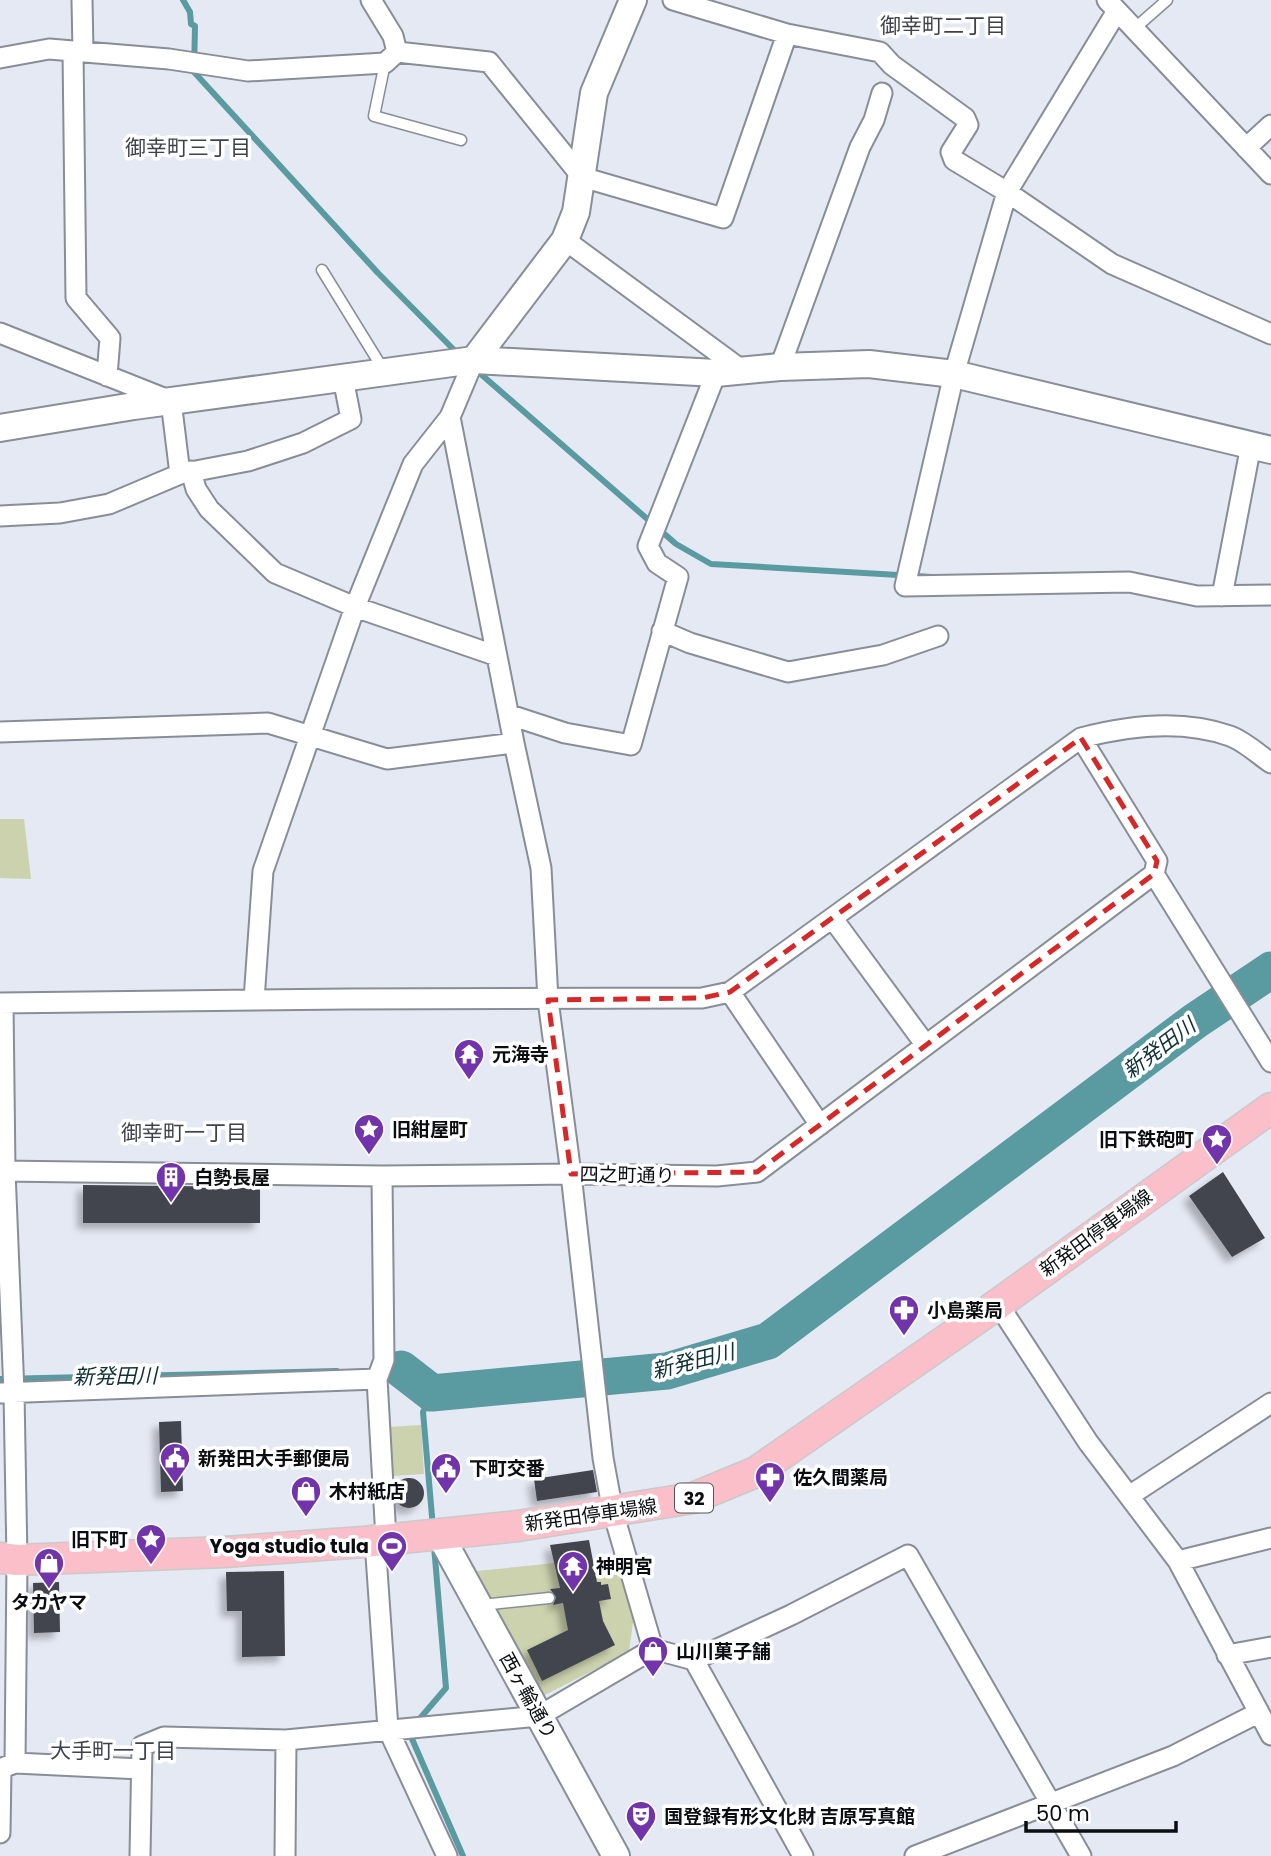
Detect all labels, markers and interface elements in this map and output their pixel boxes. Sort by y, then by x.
district label: 御幸町二丁目 [880,11,1006,40]
district label: 御幸町三丁目 [125,133,251,162]
water label: 新発田川 [1117,1010,1203,1085]
temple icon: 元海寺 [452,1037,486,1081]
place label: 元海寺 [492,1041,549,1068]
place icon: 旧紺屋町 [352,1112,386,1156]
place label: 旧紺屋町 [392,1116,468,1143]
district label: 御幸町一丁目 [121,1118,247,1147]
place icon: 旧下鉄砲町 [1200,1122,1234,1166]
place label: 旧下鉄砲町 [1099,1126,1194,1153]
building icon: 白勢長屋 [154,1160,188,1204]
street label: 四之町通り [579,1161,675,1189]
place label: 白勢長屋 [194,1164,270,1191]
street label: 新発田停車場線 [1034,1183,1158,1283]
pharmacy icon: 小島薬局 [887,1293,921,1337]
place label: 小島薬局 [927,1297,1003,1324]
water label: 新発田川 [649,1336,739,1385]
water label: 新発田川 [73,1361,159,1391]
public building icon: 新発田大手郵便局 [158,1441,192,1485]
place label: 新発田大手郵便局 [198,1445,350,1472]
public building icon: 下町交番 [429,1451,463,1495]
place label: 下町交番 [469,1455,545,1482]
pharmacy icon: 佐久間薬局 [753,1460,787,1504]
place label: 佐久間薬局 [793,1464,888,1491]
shop icon: 木村紙店 [289,1474,323,1518]
place label: 木村紙店 [329,1478,405,1505]
road number: 32 [675,1484,713,1512]
street label: 新発田停車場線 [523,1492,659,1538]
place icon: 旧下町 [134,1522,168,1566]
place label: 旧下町 [71,1526,128,1553]
sports icon: Yoga studio tula [375,1529,409,1573]
place label: Yoga studio tula [210,1533,369,1560]
shop icon: タカヤマ [32,1546,66,1590]
temple icon: 神明宮 [556,1549,590,1593]
place label: 神明宮 [596,1553,653,1580]
place label: タカヤマ [11,1589,87,1616]
shop icon: 山川菓子舗 [636,1634,670,1678]
place label: 山川菓子舗 [676,1638,771,1665]
street label: 西ヶ輪通り [493,1648,563,1744]
district label: 大手町一丁目 [50,1736,176,1765]
scale bar [1026,1790,1176,1834]
theatre icon: 国登録有形文化財 吉原写真館 [624,1799,658,1843]
text: 50 m [1036,1799,1090,1828]
place label: 国登録有形文化財 吉原写真館 [664,1803,915,1830]

